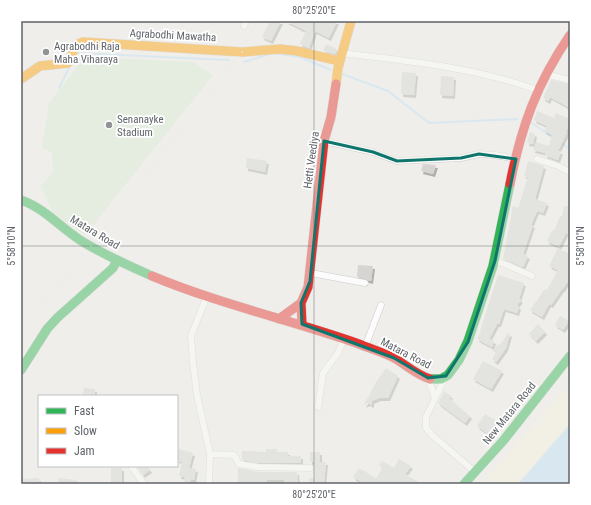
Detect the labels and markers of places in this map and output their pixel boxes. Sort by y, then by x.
place label: Agrabodhi Raja Maha Viharaya [54,40,120,66]
marker: Agrabodhi Raja Maha Viharaya [41,47,51,57]
place label: Senanayke Stadium [117,113,164,139]
marker: Senanayke Stadium [104,120,114,130]

